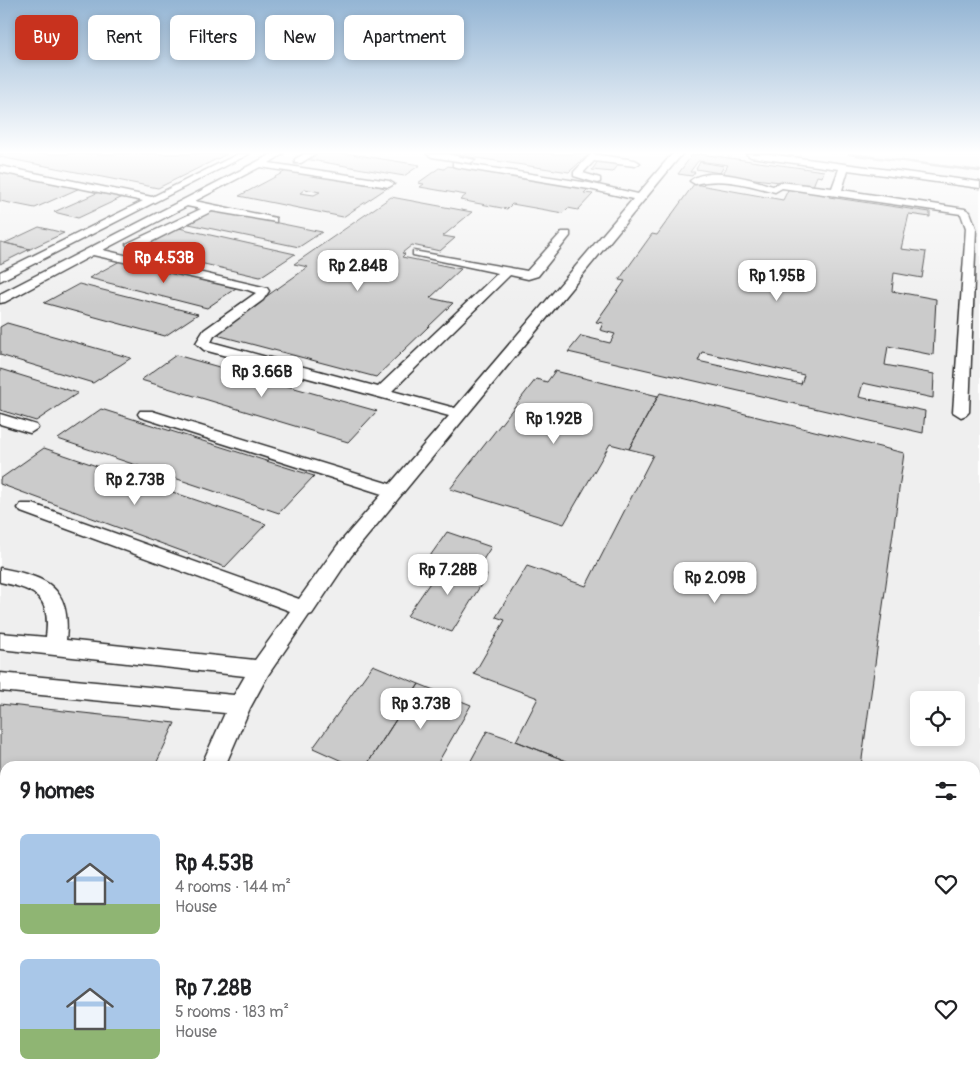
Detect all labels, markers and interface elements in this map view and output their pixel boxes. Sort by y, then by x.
chip: Buy [15,15,78,60]
chip: Rent [88,15,160,60]
chip: Filters [170,15,255,60]
chip: New [265,15,334,60]
chip: Apartment [344,15,464,60]
pin: Rp 4.53B [112,242,216,284]
text: Rp 4.53B [134,248,194,268]
pin: Rp 2.84B [306,250,410,292]
text: Rp 2.84B [328,256,388,276]
pin: Rp 1.95B [725,260,829,302]
text: Rp 1.95B [749,266,805,286]
pin: Rp 3.66B [210,356,314,398]
text: Rp 3.66B [232,362,292,382]
pin: Rp 1.92B [502,402,606,445]
text: Rp 1.92B [526,409,582,429]
pin: Rp 2.73B [83,464,187,506]
text: Rp 2.73B [105,470,165,490]
pin: Rp 7.28B [396,554,500,596]
text: Rp 7.28B [419,560,477,580]
pin: Rp 2.09B [663,562,767,604]
text: Rp 2.09B [685,568,745,588]
pin: Rp 3.73B [369,688,473,730]
map controls [910,691,965,746]
button: locate [910,691,965,746]
text: Rp 3.73B [391,694,451,714]
icon: filters [932,777,960,805]
text: 9 homes [20,778,94,805]
text: Rp 4.53B [175,850,253,877]
icon: home [60,854,120,914]
icon: heart [932,870,960,898]
text: 4 rooms · 144 m² [175,877,291,897]
text: House [175,897,217,917]
text: Rp 7.28B [175,975,252,1002]
icon: home [60,979,120,1039]
icon: heart [932,995,960,1023]
text: 5 rooms · 183 m² [175,1002,289,1022]
text: House [175,1022,217,1042]

